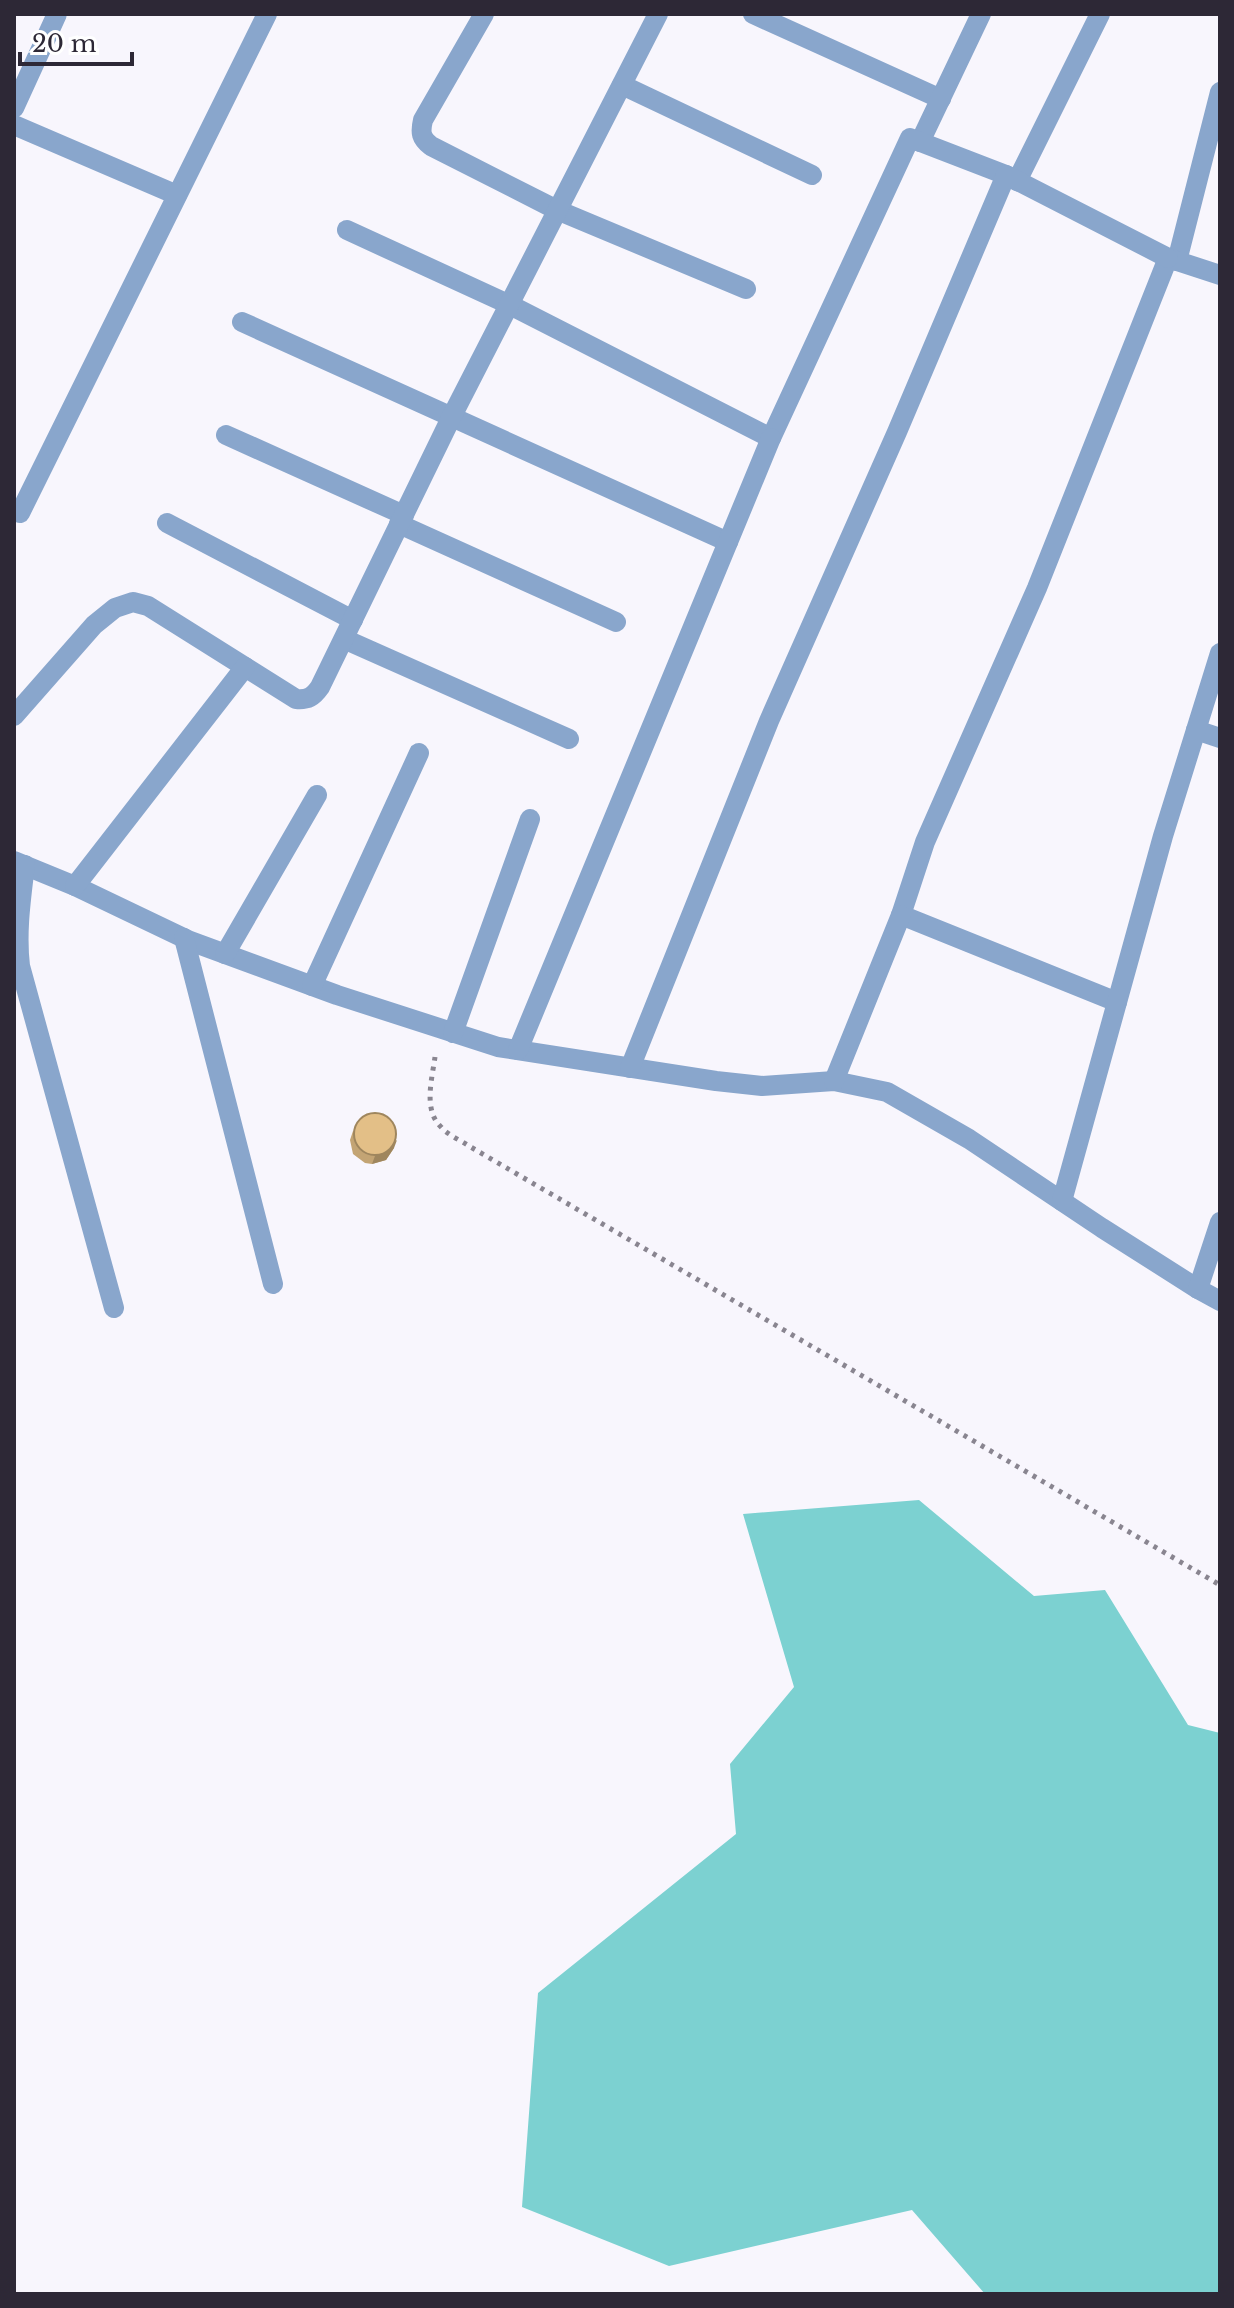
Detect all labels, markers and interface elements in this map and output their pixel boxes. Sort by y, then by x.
scale bar [20,16,132,66]
text: 20 m [32,29,97,58]

